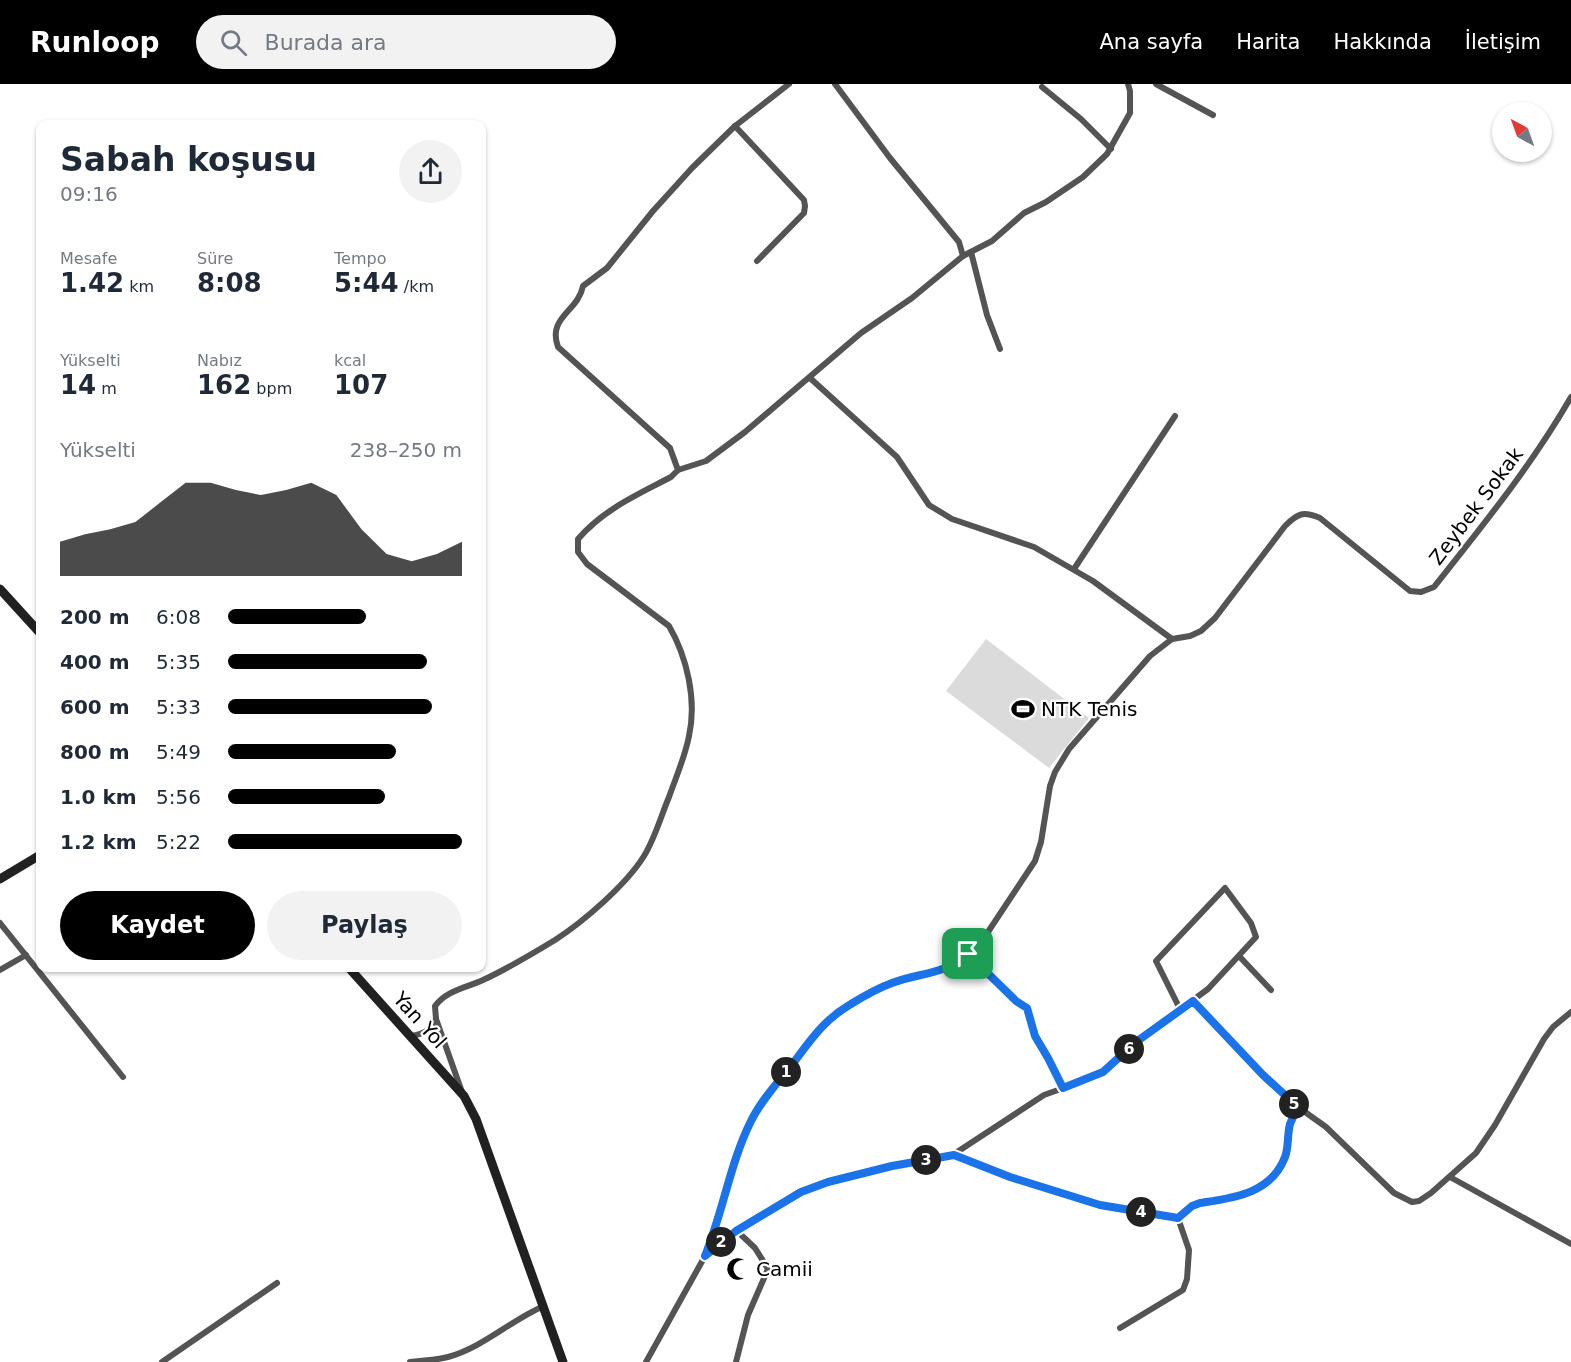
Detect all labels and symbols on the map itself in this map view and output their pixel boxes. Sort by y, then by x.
north arrow [1492,102,1552,162]
street label: Zeybek Sokak [1424,442,1528,569]
sports icon: NTK Tenis [1010,696,1036,722]
place label: NTK Tenis [1041,697,1137,721]
pin [942,928,993,979]
street label: Yan Yol [388,986,452,1053]
pin: 6 [1114,1034,1144,1064]
pin: 1 [771,1057,801,1087]
pin: 5 [1279,1089,1309,1119]
pin: 3 [911,1145,941,1175]
pin: 4 [1126,1197,1156,1227]
pin: 2 [706,1227,736,1257]
mosque icon: Camii [725,1256,751,1282]
place label: Camii [756,1257,813,1281]

